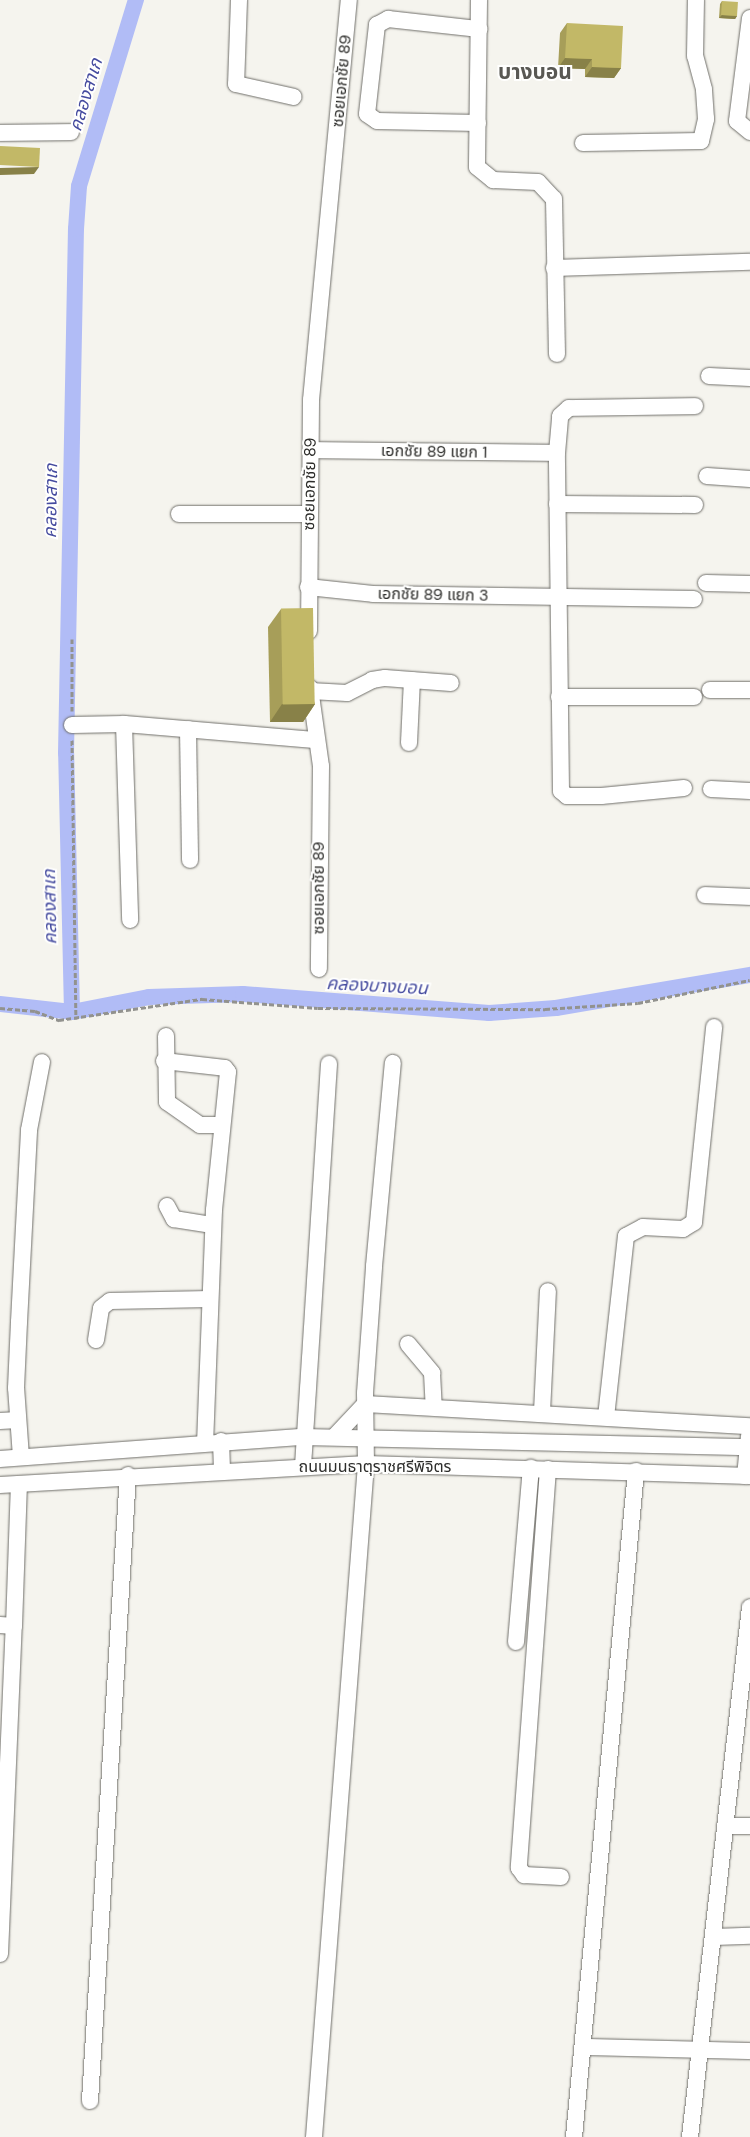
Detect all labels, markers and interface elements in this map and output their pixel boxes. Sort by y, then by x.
street label: ซอยเอกชัย 89 [328,34,356,128]
water label: คลองสาเก [65,56,107,134]
district label: บางบอน [498,59,572,85]
street label: ซอยเอกชัย 89 [300,437,320,531]
street label: เอกชัย 89 แยก 1 [381,441,487,463]
water label: คลองสาเก [40,463,62,539]
street label: เอกชัย 89 แยก 3 [377,584,489,606]
street label: ซอยเอกชัย 89 [309,842,329,934]
water label: คลองสาเก [39,869,61,945]
water label: คลองบางบอน [326,973,428,999]
street label: ถนนมนธาตุราชศรีพิจิตร [299,1457,451,1477]

